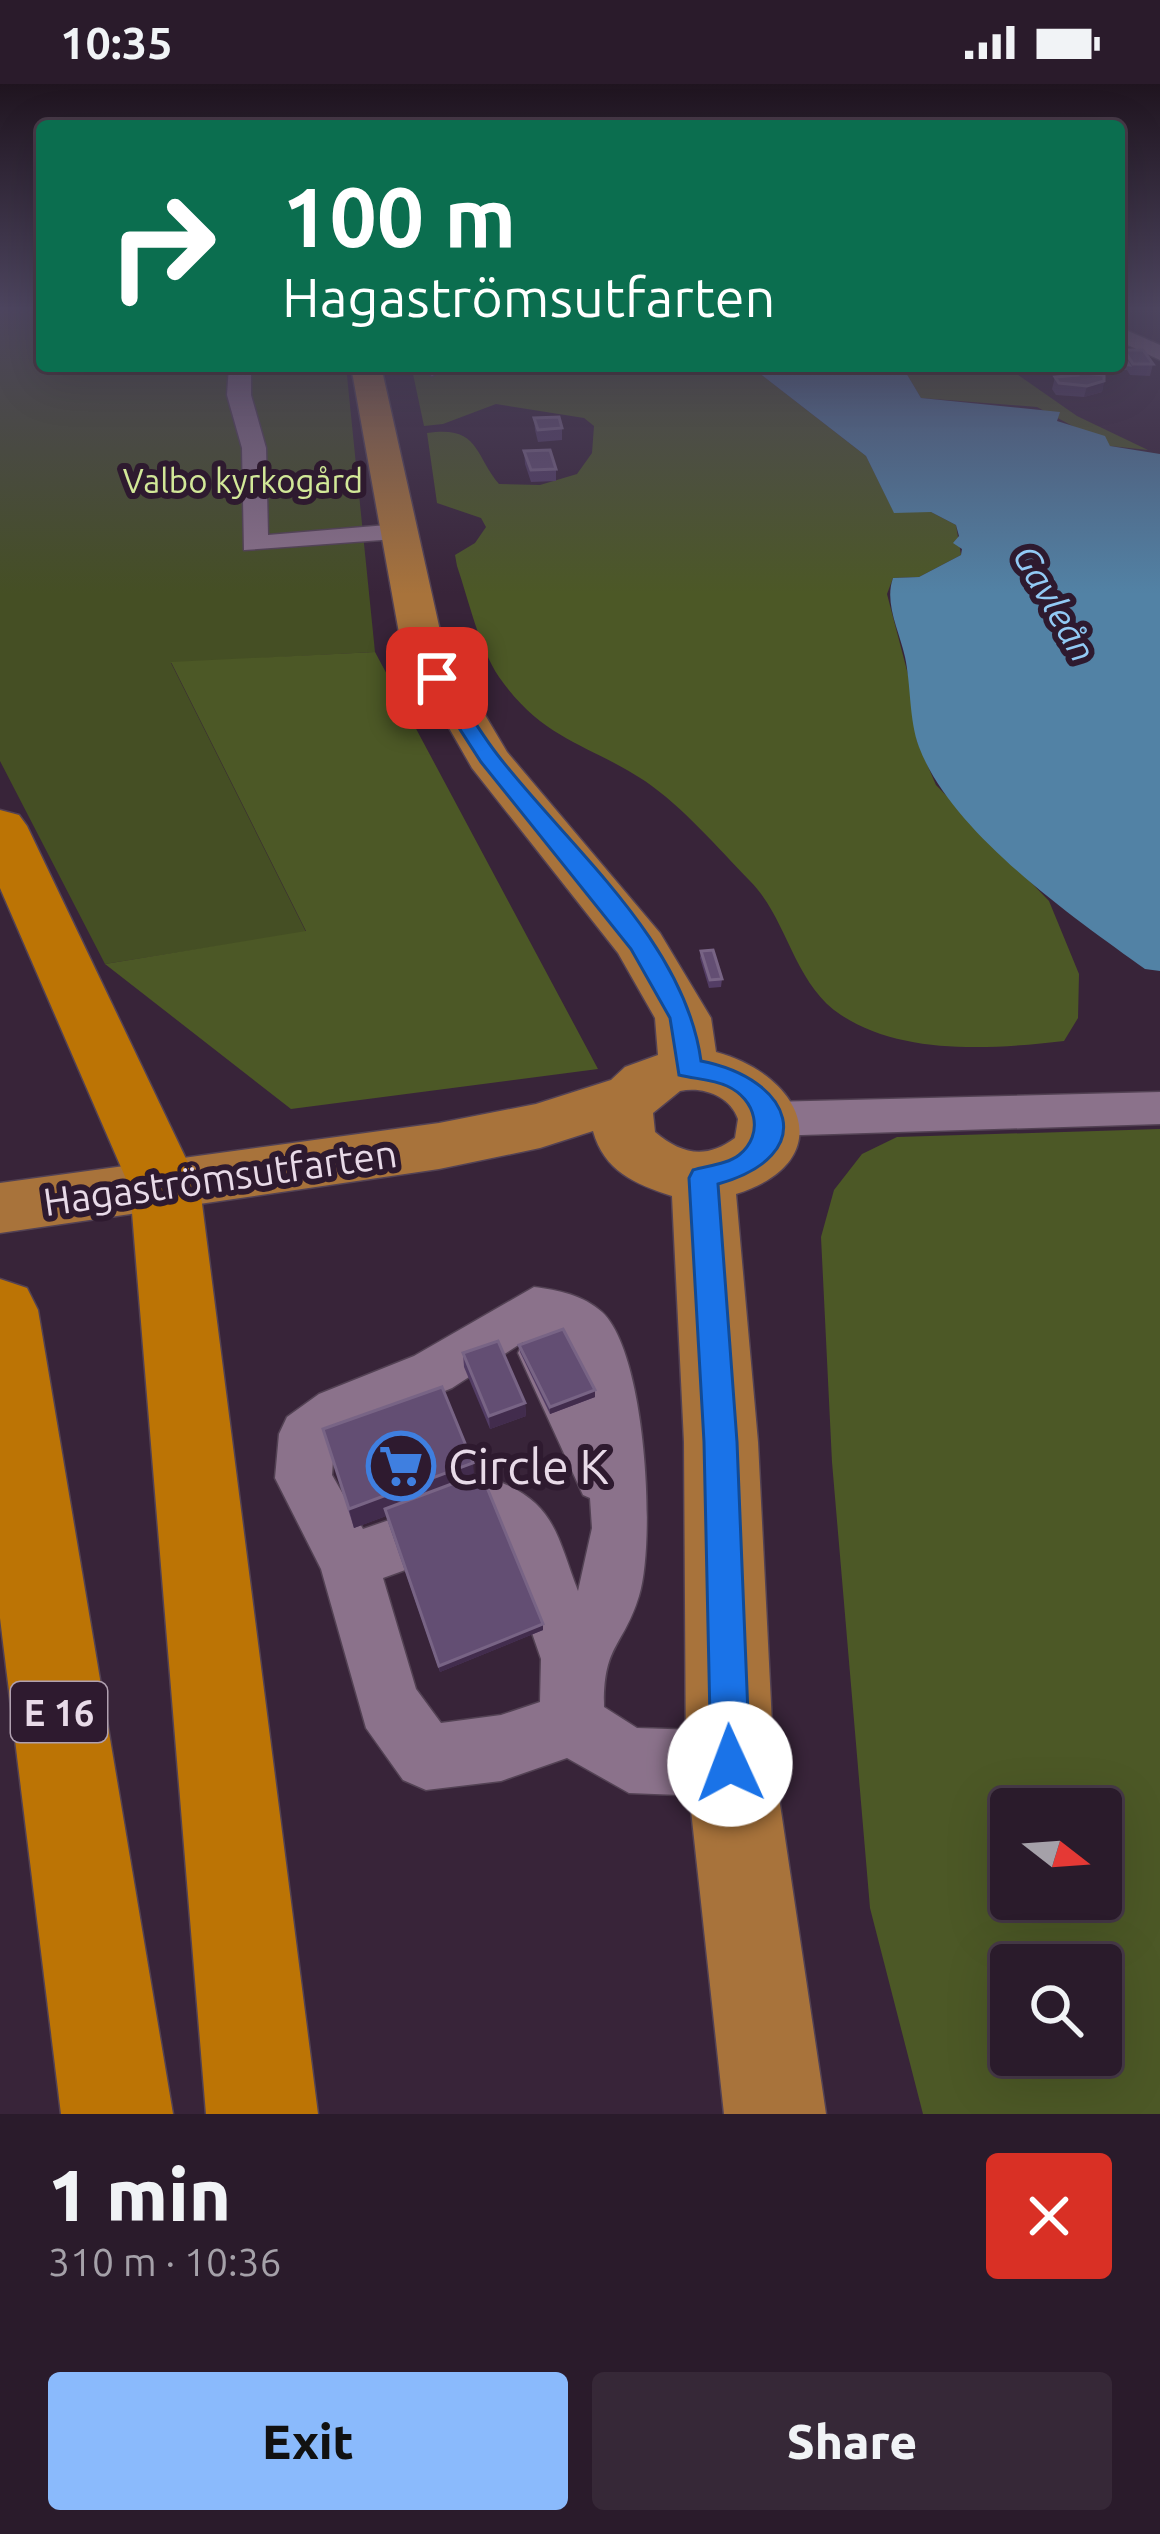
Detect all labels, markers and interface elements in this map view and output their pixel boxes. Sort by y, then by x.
text: 10:35 [60,17,173,68]
icon: right [84,168,240,324]
text: 100 m [282,169,516,263]
text: Hagaströmsutfarten [282,267,775,327]
park label: Valbo kyrkogård [123,462,363,499]
water label: Gavleån [1005,537,1105,669]
pin [386,627,488,729]
icon: arrive [404,645,470,711]
street label: Hagaströmsutfarten [41,1131,399,1223]
supermarket icon: Circle K [366,1431,436,1501]
place label: Circle K [448,1439,609,1493]
road number: E 16 [11,1682,107,1742]
position arrow [667,1701,793,1827]
north arrow [990,1788,1122,1920]
map controls [990,1788,1122,2076]
button: search [990,1944,1122,2076]
button: close [986,2153,1112,2279]
text: 1 min [48,2154,231,2235]
text: 310 m · 10:36 [48,2240,282,2283]
button: Exit [48,2372,568,2510]
button: Share [592,2372,1112,2510]

